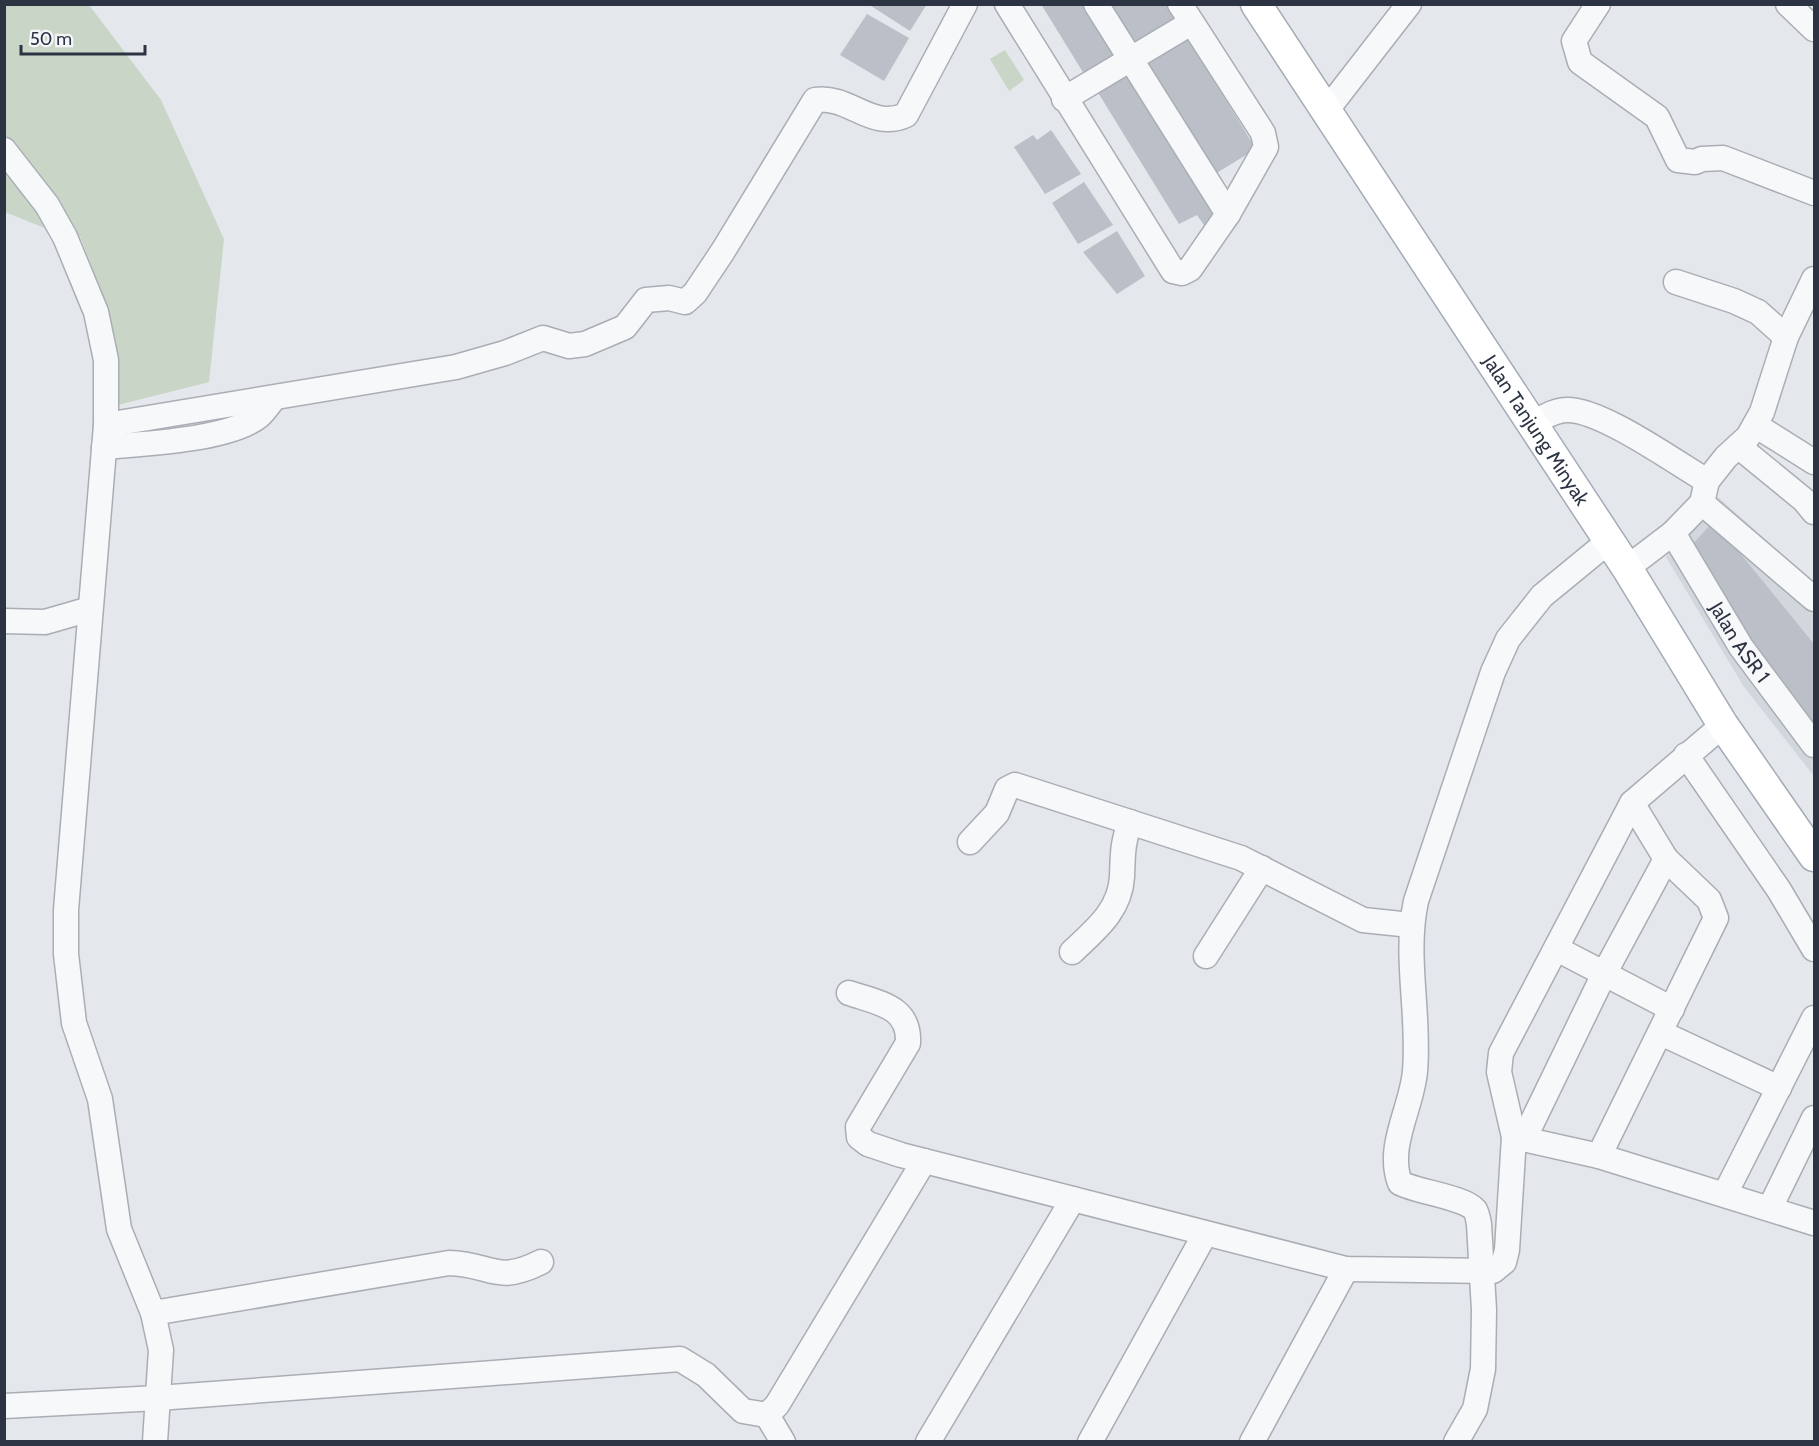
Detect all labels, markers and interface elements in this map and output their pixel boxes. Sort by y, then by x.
scale bar [21,18,146,56]
text: 50 m [30,28,72,50]
street label: Jalan Tanjung Minyak [1478,350,1594,510]
street label: Jalan ASR 1 [1704,597,1775,687]

